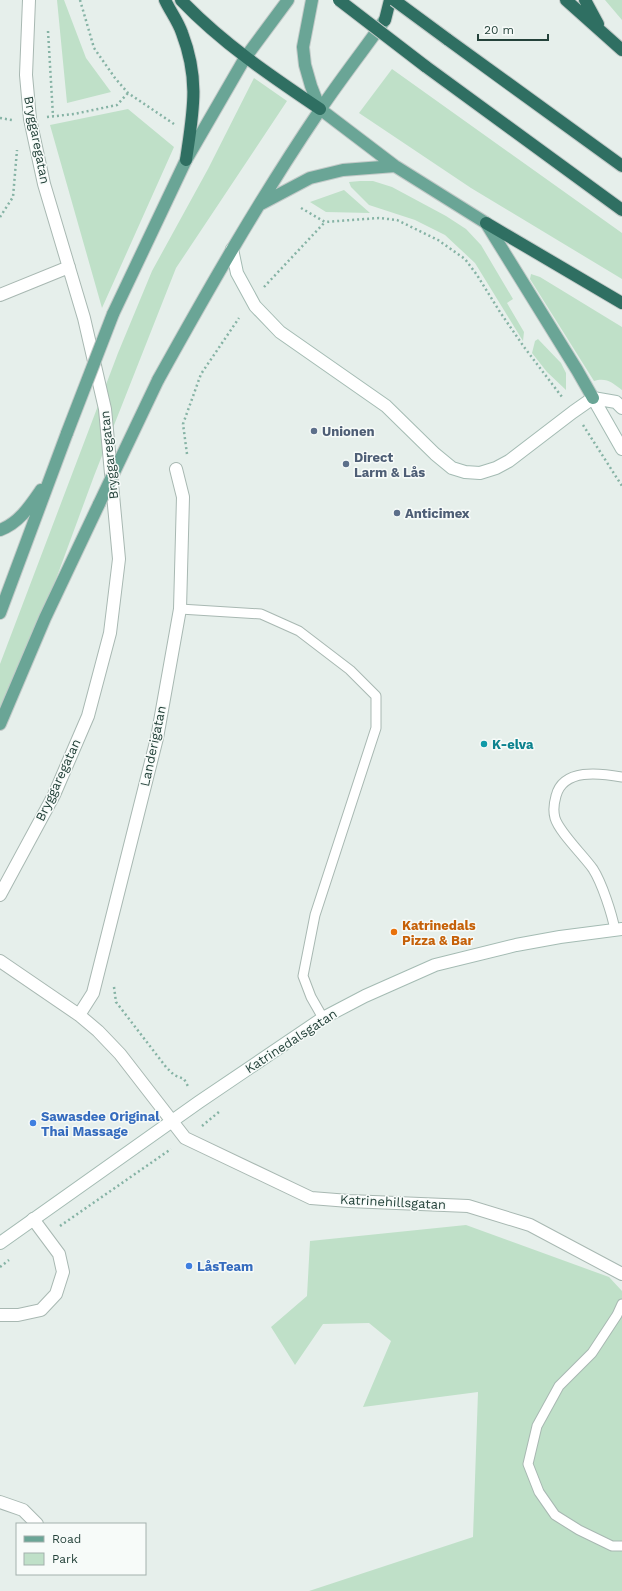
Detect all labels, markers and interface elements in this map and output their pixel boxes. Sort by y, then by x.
scale bar [478,16,548,42]
text: 20 m [484,23,514,37]
street label: Bryggaregatan [21,95,53,185]
street label: Bryggaregatan [97,410,121,500]
place label: Unionen [322,424,374,439]
marker: Unionen [309,426,319,436]
place label: Direct Larm & Lås [354,450,425,480]
marker: Direct Larm & Lås [341,459,351,469]
place label: Anticimex [405,506,470,521]
marker: Anticimex [392,508,402,518]
street label: Landerigatan [137,704,169,788]
street label: Bryggaregatan [32,736,84,824]
place label: K-elva [492,737,534,752]
marker: K-elva [479,739,489,749]
place label: Katrinedals Pizza & Bar [402,918,476,948]
marker: Katrinedals Pizza & Bar [389,927,399,937]
street label: Katrinedalsgatan [242,1006,340,1076]
place label: Sawasdee Original Thai Massage [41,1109,160,1139]
marker: Sawasdee Original Thai Massage [28,1118,38,1128]
street label: Katrinehillsgatan [339,1192,447,1212]
place label: LåsTeam [197,1259,253,1274]
marker: LåsTeam [184,1261,194,1271]
legend [16,1523,146,1575]
text: Road [52,1532,81,1546]
text: Park [52,1552,78,1566]

